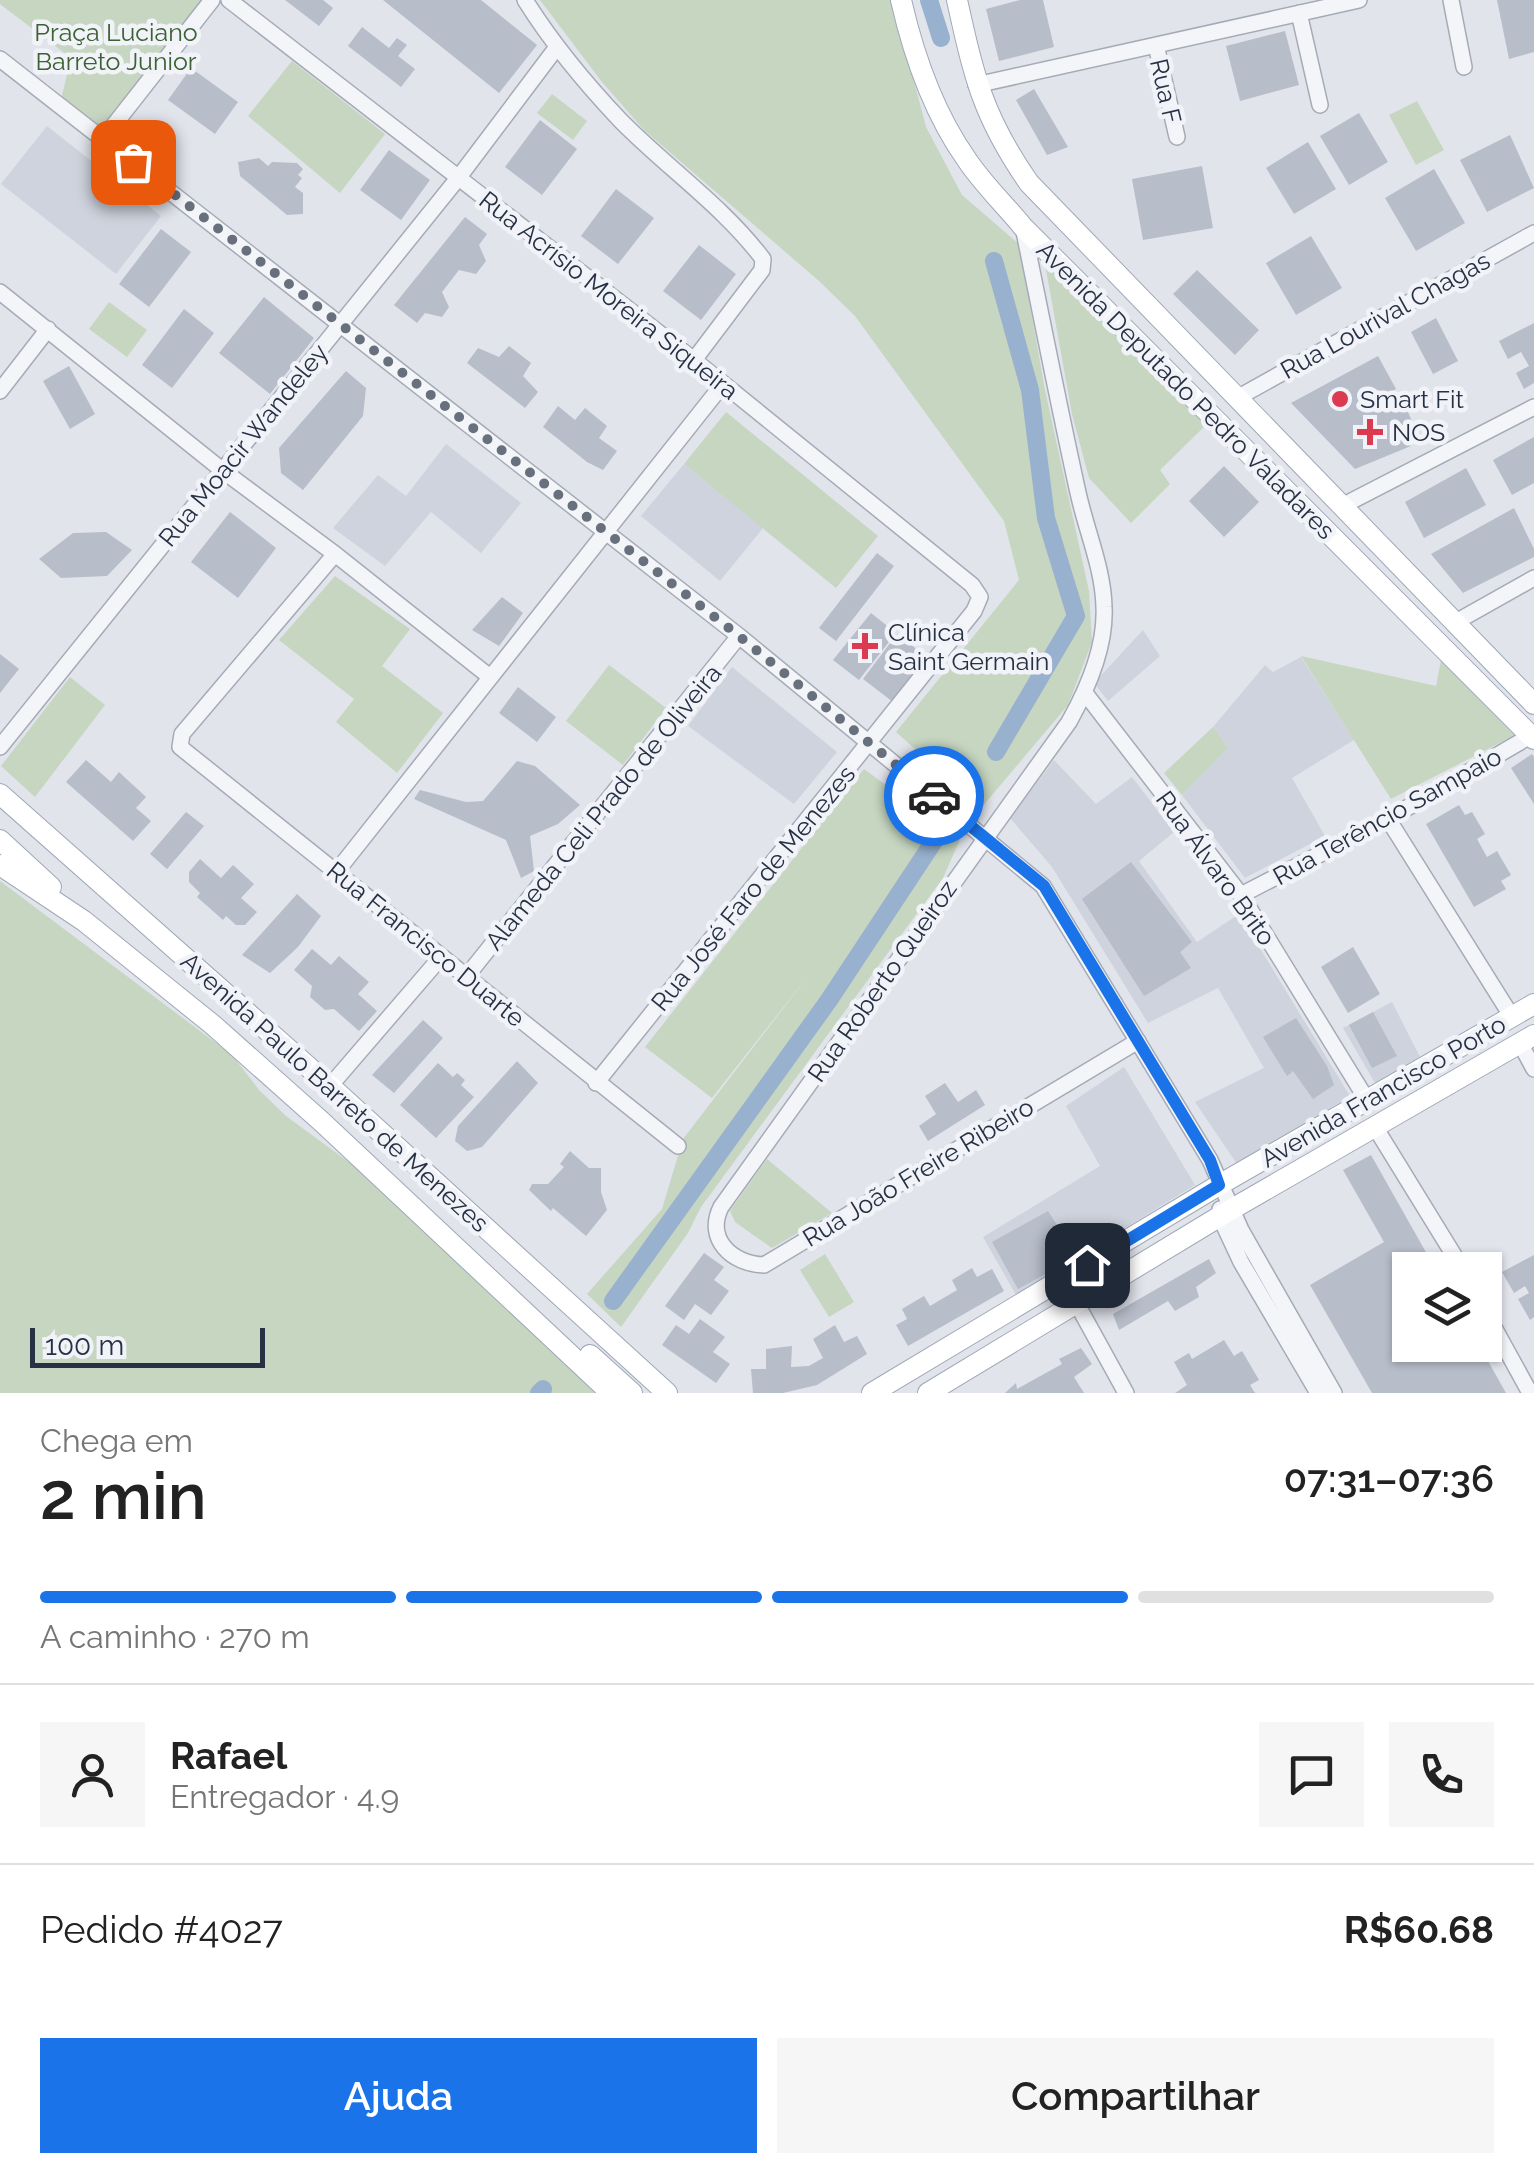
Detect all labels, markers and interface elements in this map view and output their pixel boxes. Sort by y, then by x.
park label: Praça Luciano Barreto Junior [34,17,198,76]
street label: Rua F [1144,56,1188,126]
pin [91,120,176,205]
icon: bag [106,135,161,190]
street label: Rua Acrísio Moreira Siqueira [473,184,745,406]
street label: Avenida Deputado Pedro Valadares [1031,235,1341,545]
street label: Rua Lourival Chagas [1275,245,1495,385]
street label: Rua Moacir Wandeley [152,337,334,552]
place label: Smart Fit [1360,384,1464,414]
marker: Smart Fit [1329,388,1351,410]
place label: NOS [1392,417,1445,447]
marker: NOS [1357,419,1383,445]
place label: Clínica Saint Germain [888,617,1049,676]
marker: Clínica Saint Germain [852,633,878,659]
street label: Alameda Celi Prado de Oliveira [478,658,728,956]
street label: Rua Terêncio Sampaio [1268,741,1506,891]
courier [884,746,984,846]
street label: Rua José Faro de Menezes [645,759,861,1017]
icon: car [907,769,962,824]
street label: Rua Álvaro Brito [1150,785,1282,951]
street label: Rua Francisco Duarte [321,855,531,1033]
street label: Rua Roberto Queiroz [801,874,963,1088]
street label: Avenida Paulo Barreto de Menezes [175,946,495,1238]
street label: Avenida Francisco Porto [1255,1009,1511,1173]
street label: Rua João Freire Ribeiro [797,1091,1039,1253]
pin [1045,1223,1130,1308]
icon: home [1060,1238,1115,1293]
map controls [1392,1252,1502,1362]
button: layers [1392,1252,1502,1362]
scale bar [30,1323,265,1368]
text: 100 m [45,1329,124,1362]
text: Chega em [40,1422,193,1459]
text: 07:31–07:36 [1284,1456,1494,1501]
text: 2 min [40,1458,207,1534]
text: A caminho · 270 m [40,1618,310,1655]
button: person [40,1722,145,1827]
button: chat [1259,1722,1364,1827]
button: phone [1389,1722,1494,1827]
text: Rafael [170,1733,287,1778]
text: Entregador · 4.9 [170,1778,399,1815]
text: Pedido #4027 [40,1907,283,1952]
text: R$60.68 [1344,1907,1494,1952]
button: Ajuda [40,2038,757,2153]
button: Compartilhar [777,2038,1494,2153]

